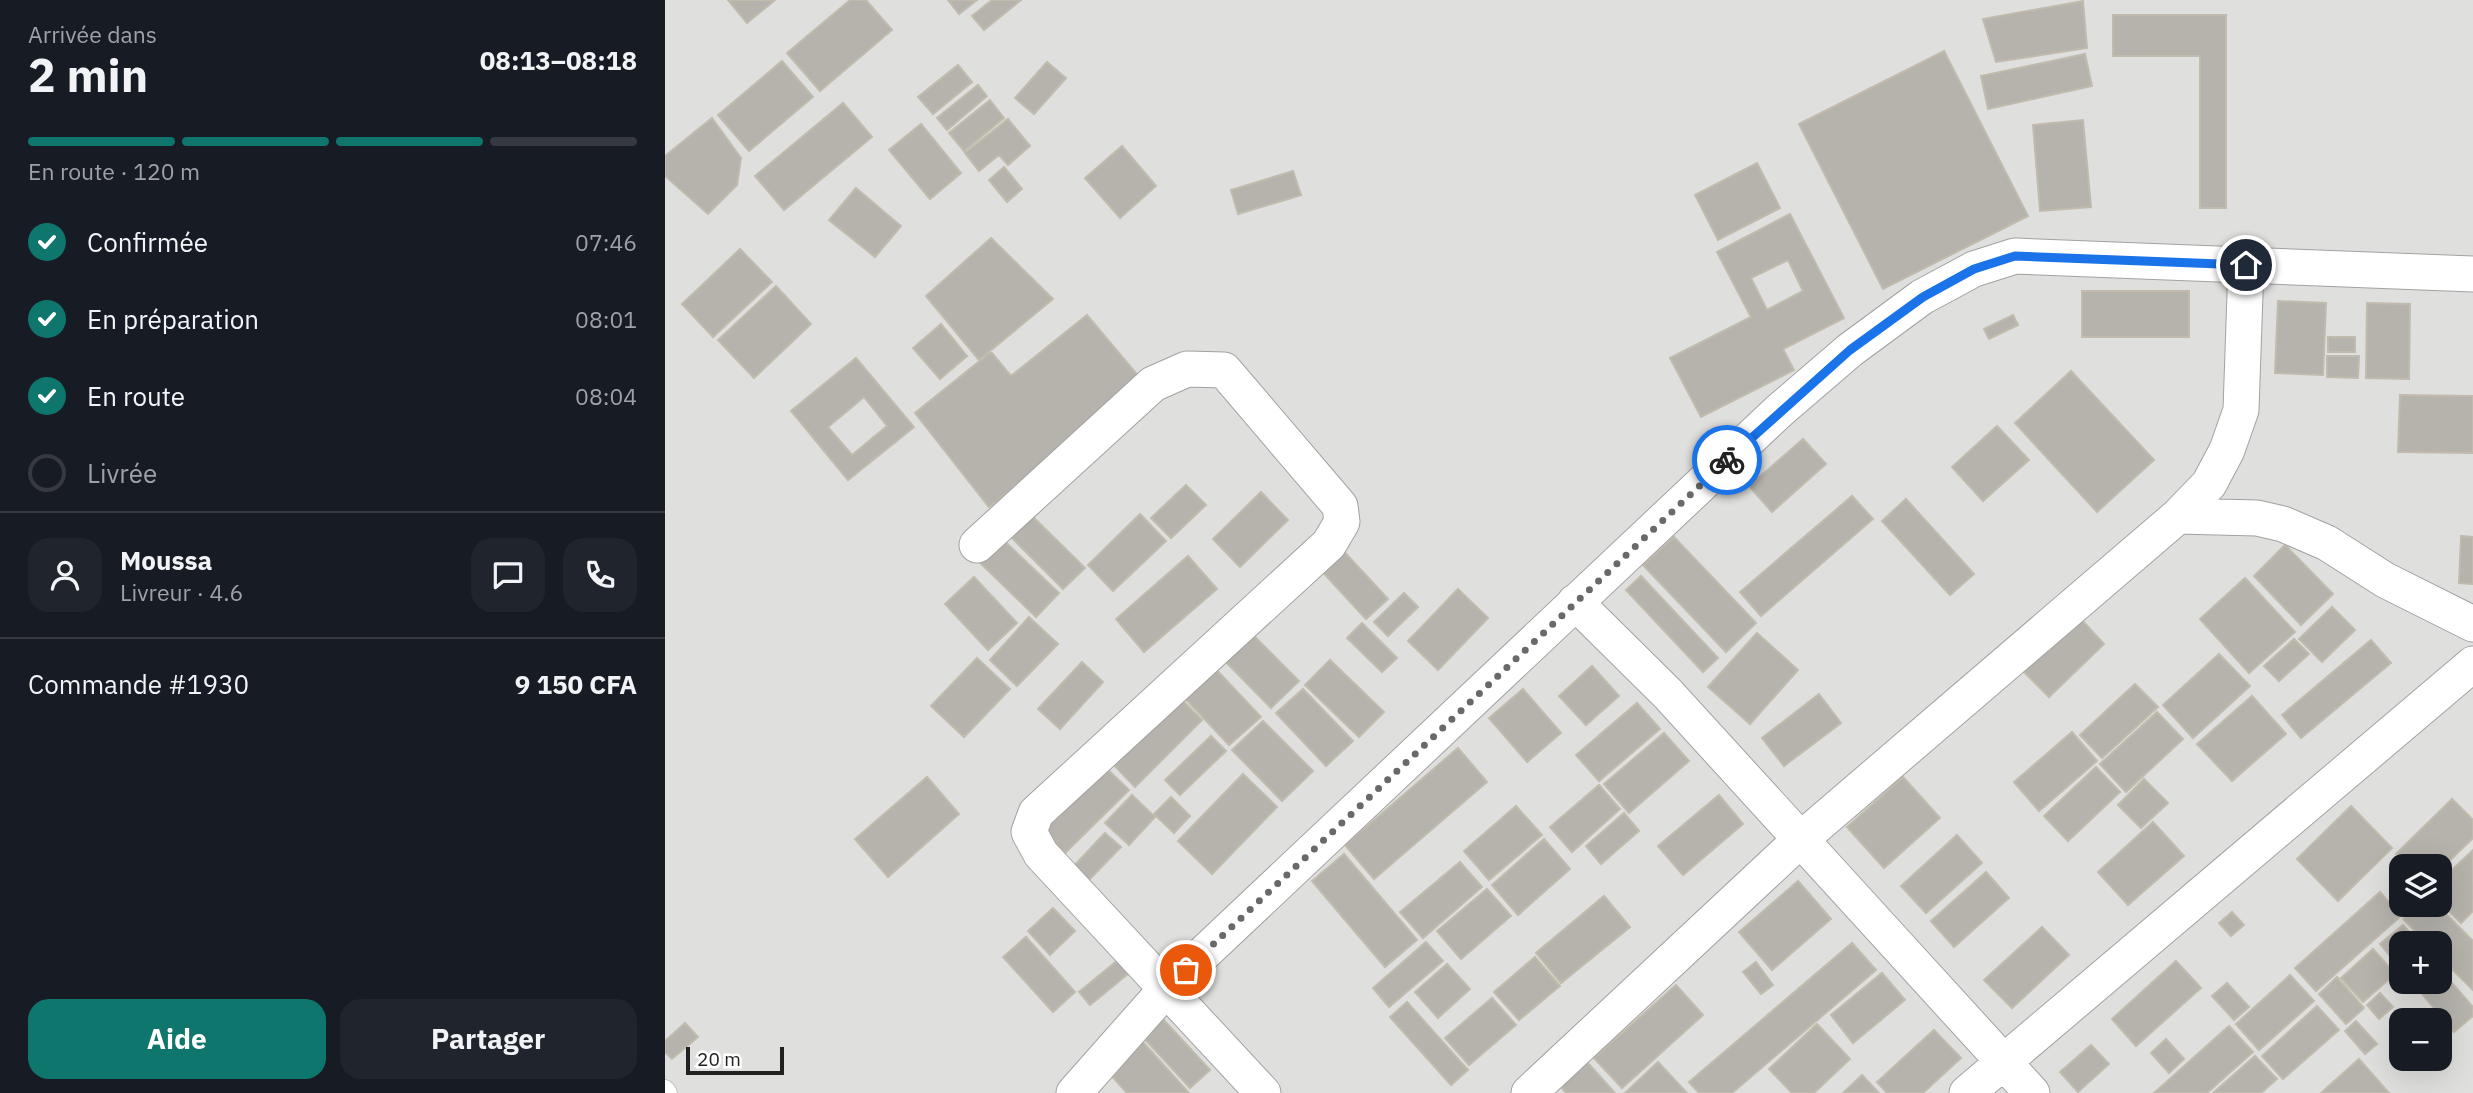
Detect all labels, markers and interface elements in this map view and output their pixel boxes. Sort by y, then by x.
text: Arrivée dans [28,19,157,49]
text: 08:13–08:18 [480,43,637,77]
text: 2 min [28,45,148,105]
text: En route · 120 m [28,156,200,186]
icon: check [28,223,66,261]
text: Confirmée [87,225,208,259]
text: 07:46 [575,227,637,257]
pin [2216,235,2276,295]
icon: home [2227,246,2265,284]
icon: check [28,300,66,338]
text: En préparation [87,302,259,336]
text: 08:01 [575,304,637,334]
icon: check [28,377,66,415]
text: En route [87,379,185,413]
text: 08:04 [575,381,637,411]
courier [1692,425,1762,495]
icon: bike [1708,441,1746,479]
text: Livrée [87,456,157,490]
button: person [28,538,102,612]
button: chat [471,538,545,612]
button: phone [563,538,637,612]
text: Moussa [120,543,212,577]
text: Livreur · 4.6 [120,577,243,607]
text: Commande #1930 [28,667,249,701]
text: 9 150 CFA [515,667,637,701]
map controls [2389,854,2452,1071]
button: layers [2389,854,2452,917]
button: + [2389,931,2452,994]
pin [1156,940,1216,1000]
icon: bag [1167,951,1205,989]
button: Aide [28,999,326,1079]
button: Partager [340,999,637,1079]
button: − [2389,1008,2452,1071]
scale bar [686,1044,784,1076]
text: 20 m [697,1047,741,1071]

